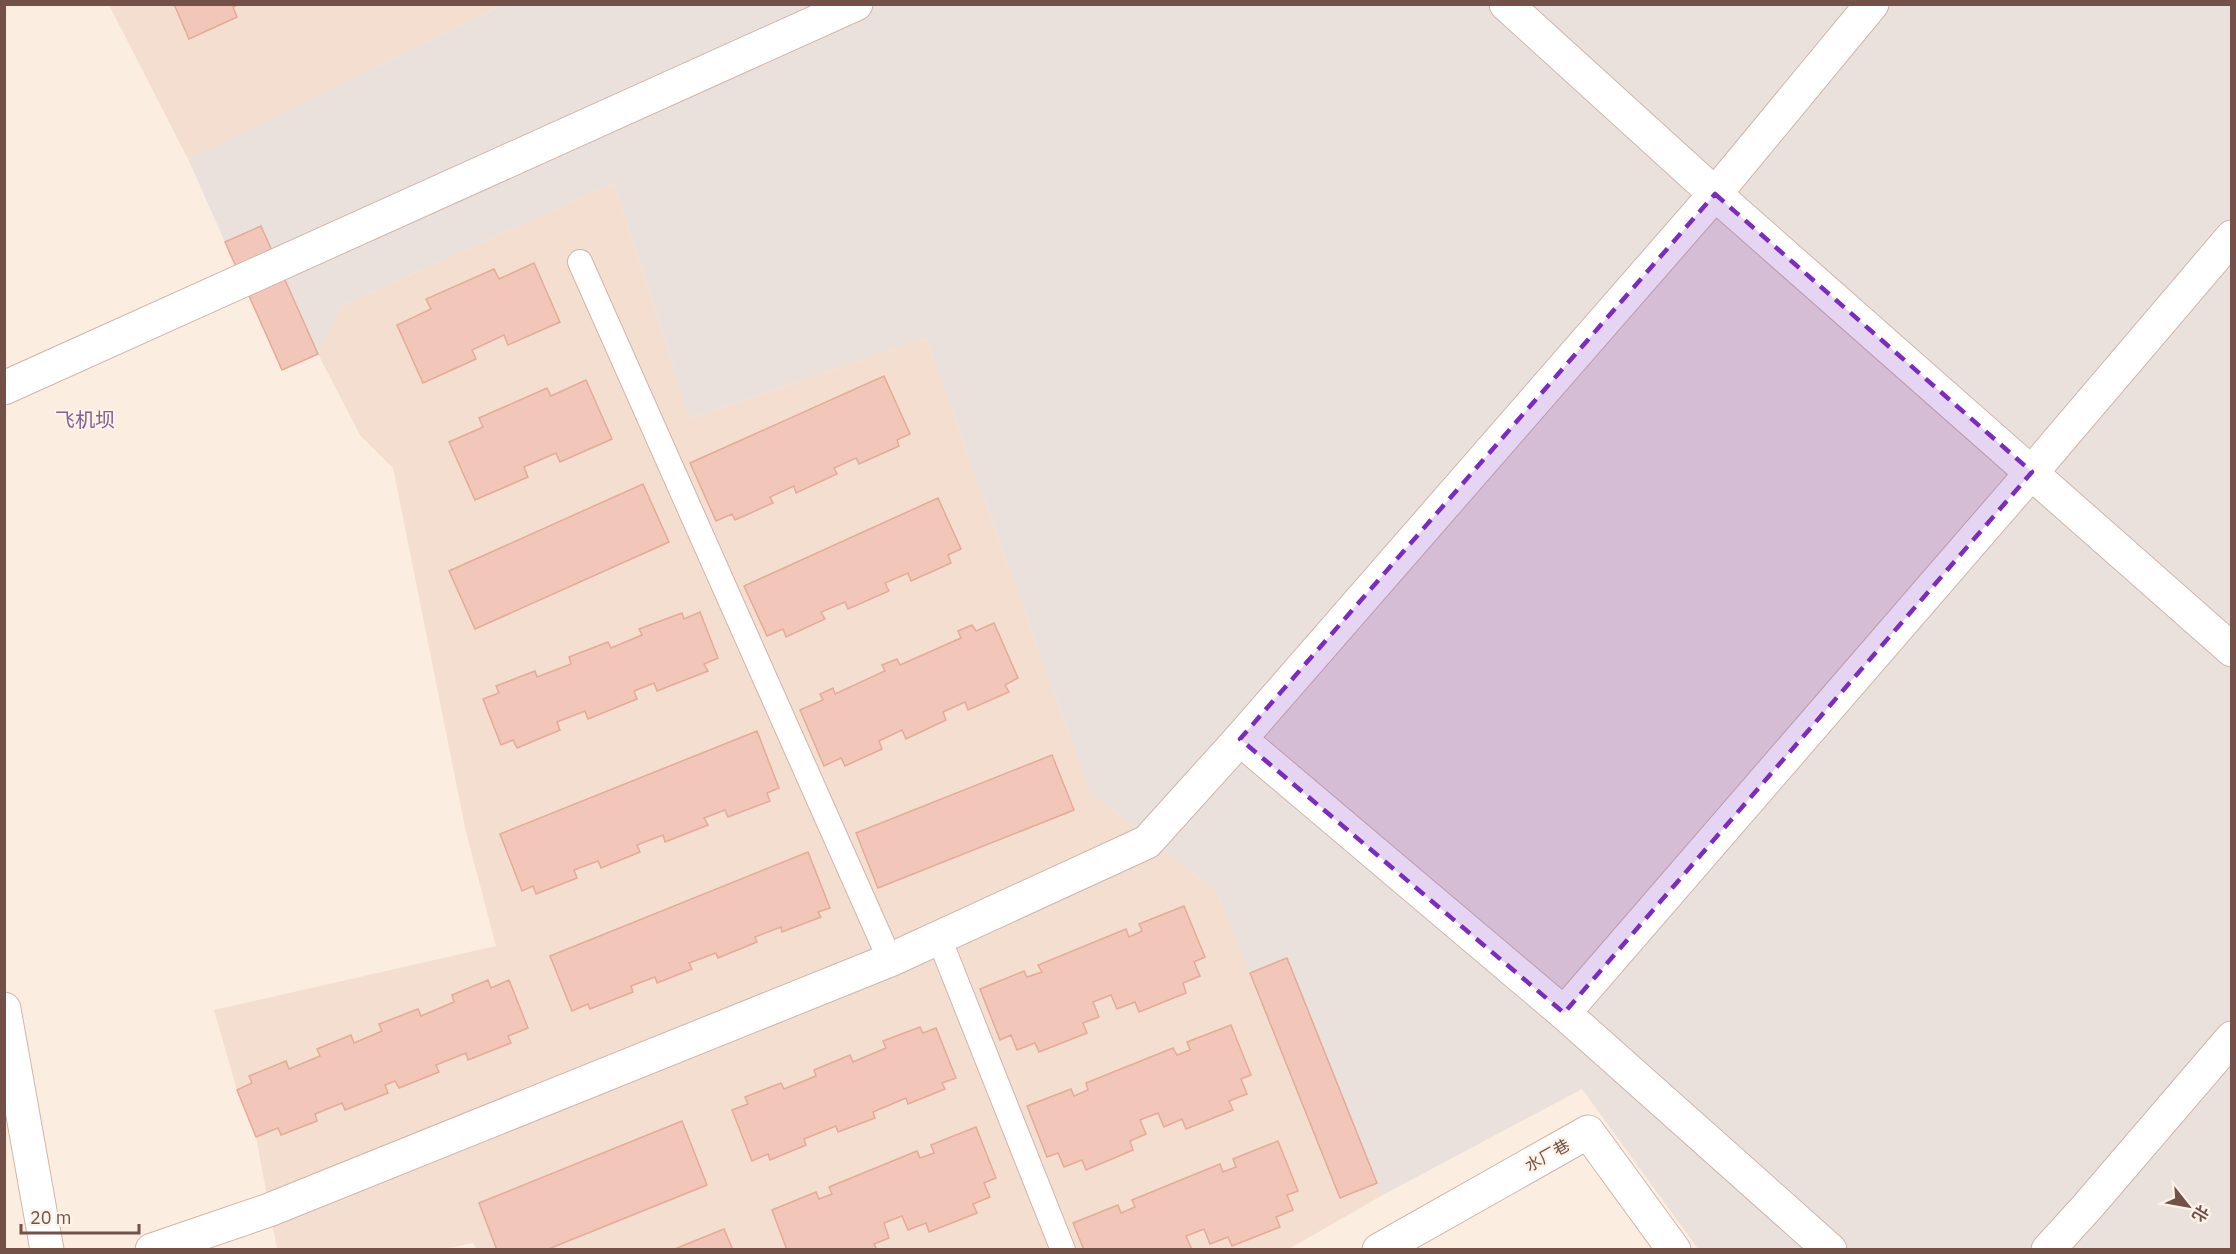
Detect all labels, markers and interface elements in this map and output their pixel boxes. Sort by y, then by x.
district label: 飞机坝 [55,406,115,433]
street label: 水厂巷 [1521,1135,1573,1175]
north arrow [2158,1176,2218,1236]
scale bar [21,1197,140,1235]
text: 北 [2188,1202,2214,1226]
text: 20 m [30,1206,72,1229]

